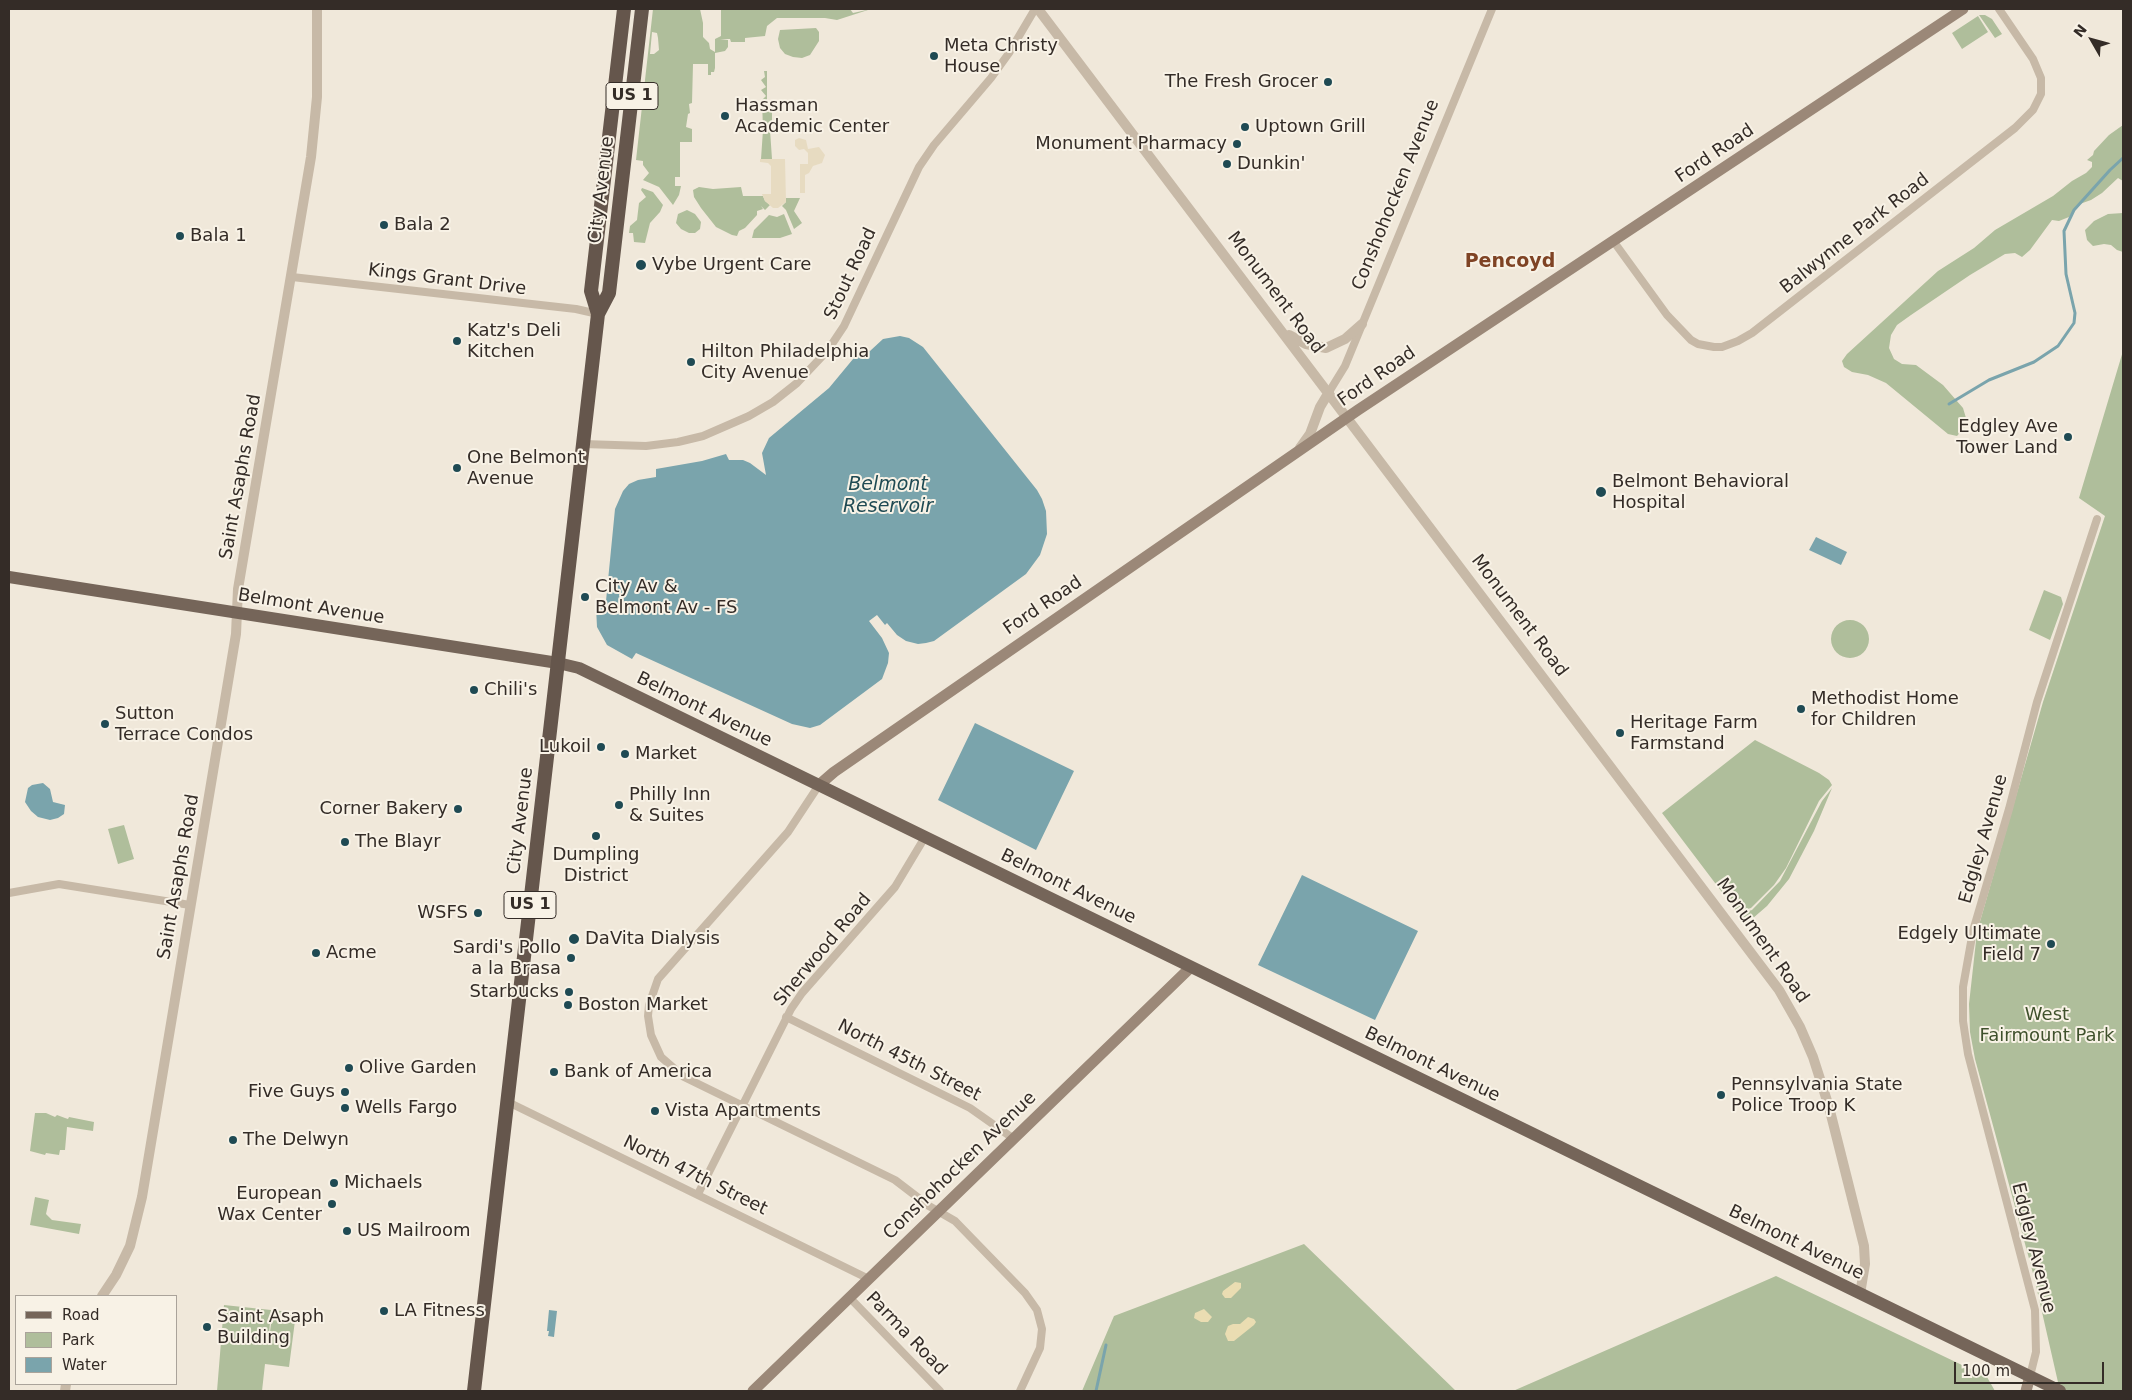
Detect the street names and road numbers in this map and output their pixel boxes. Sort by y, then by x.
road number: US 1 [606,82,658,110]
street label: Conshohocken Avenue [1348,96,1444,294]
street label: Ford Road [1672,120,1758,188]
street label: City Avenue [585,135,619,245]
street label: Balwynne Park Road [1776,169,1934,299]
street label: Stout Road [820,225,882,323]
street label: Monument Road [1222,228,1328,358]
street label: Kings Grant Drive [367,260,527,300]
street label: Ford Road [1334,342,1420,412]
street label: Saint Asaphs Road [216,393,266,561]
street label: Monument Road [1466,551,1572,681]
street label: Ford Road [1000,572,1086,640]
street label: Belmont Avenue [236,585,386,629]
street label: Belmont Avenue [633,668,775,752]
street label: City Avenue [504,766,538,876]
street label: Edgley Avenue [1955,772,2013,906]
street label: Saint Asaphs Road [154,793,204,961]
street label: Belmont Avenue [997,845,1139,929]
street label: Monument Road [1711,874,1813,1008]
street label: Sherwood Road [770,889,876,1011]
road number: US 1 [504,892,556,918]
street label: North 45th Street [834,1016,984,1106]
street label: Belmont Avenue [1361,1023,1503,1107]
street label: Conshohocken Avenue [879,1087,1041,1245]
street label: North 47th Street [619,1132,771,1220]
street label: Edgley Avenue [2006,1181,2060,1315]
street label: Belmont Avenue [1725,1201,1867,1285]
street label: Parma Road [861,1288,951,1380]

